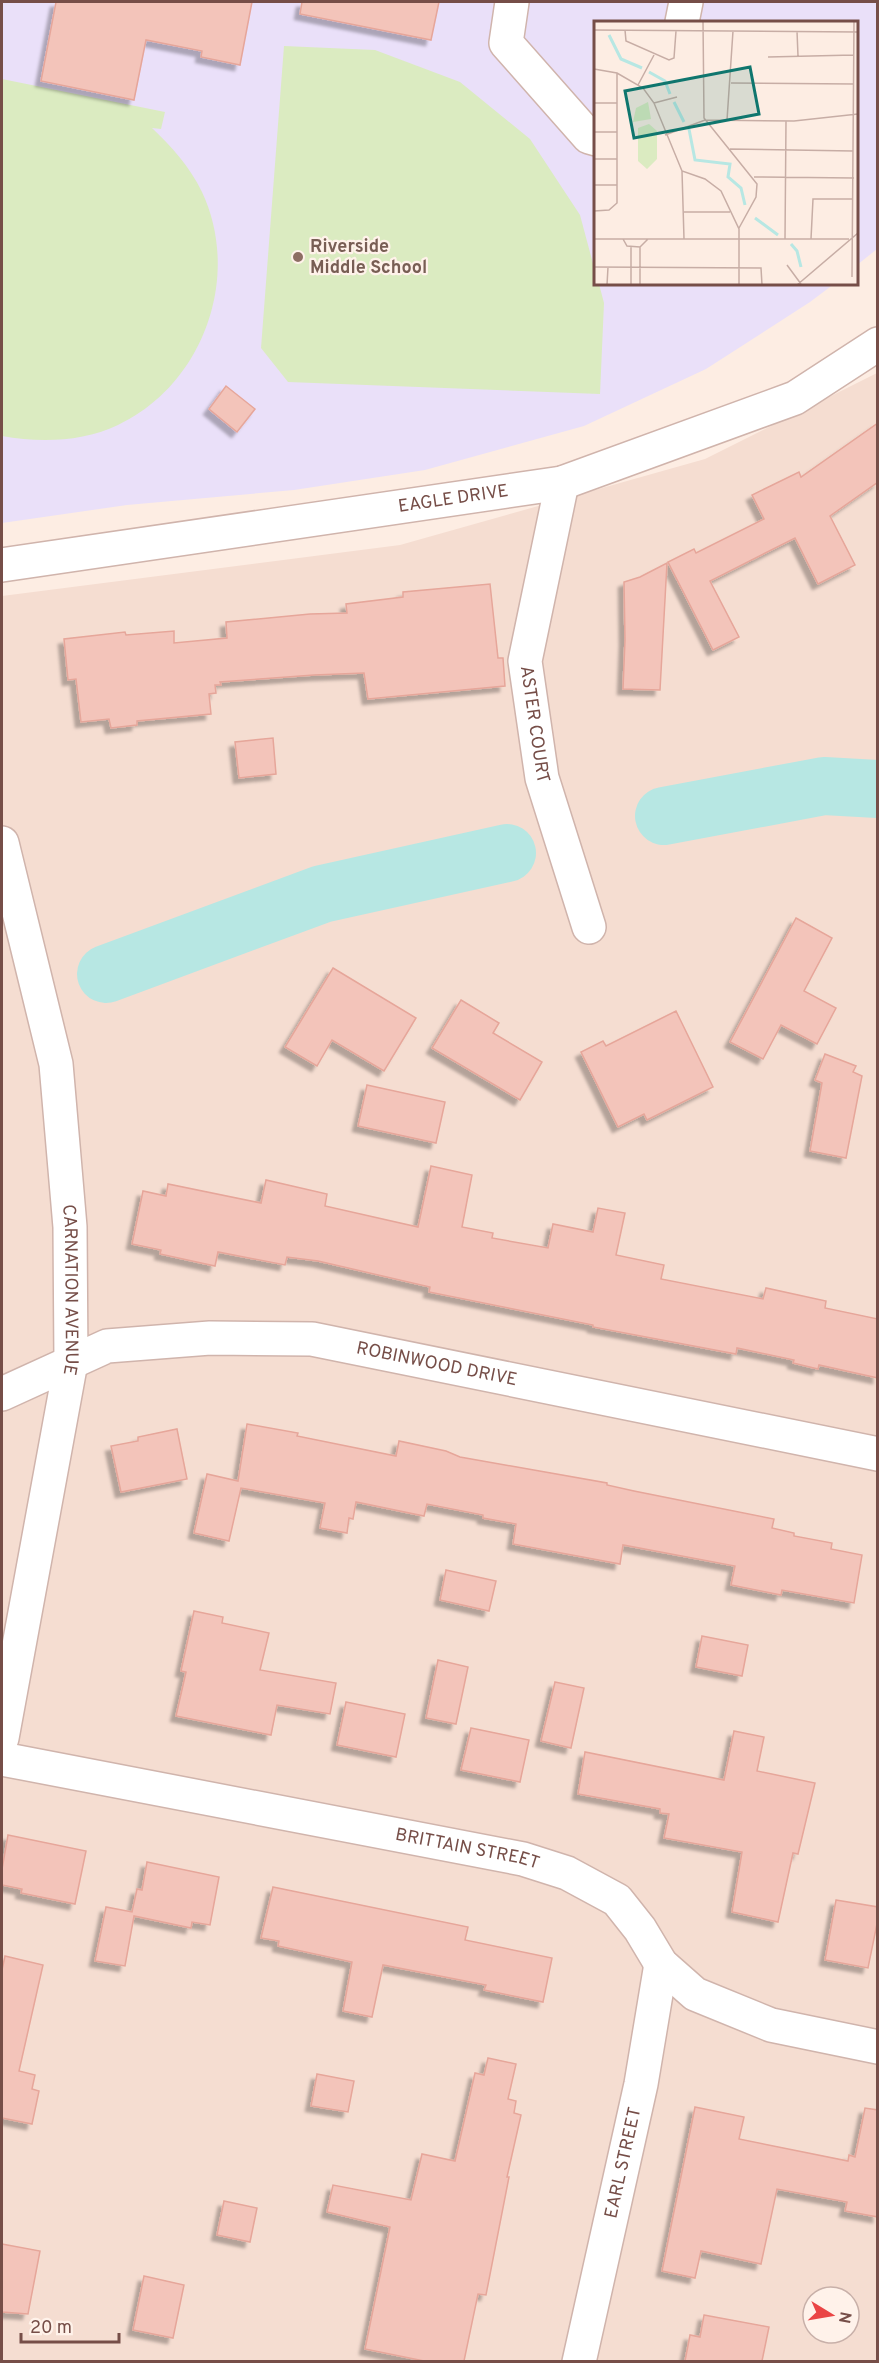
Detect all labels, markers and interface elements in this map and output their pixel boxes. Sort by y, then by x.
inset map [594,21,858,285]
place label: Riverside Middle School [310,236,427,280]
marker: Riverside Middle School [291,250,305,264]
street label: EAGLE DRIVE [396,479,510,518]
street label: ASTER COURT [514,664,555,787]
street label: CARNATION AVENUE [57,1203,83,1377]
street label: ROBINWOOD DRIVE [354,1337,519,1392]
street label: BRITTAIN STREET [393,1823,542,1875]
street label: EARL STREET [600,2105,647,2221]
north arrow [801,2285,861,2345]
scale bar [21,2306,118,2344]
text: N [833,2310,855,2325]
text: 20 m [30,2317,72,2340]

